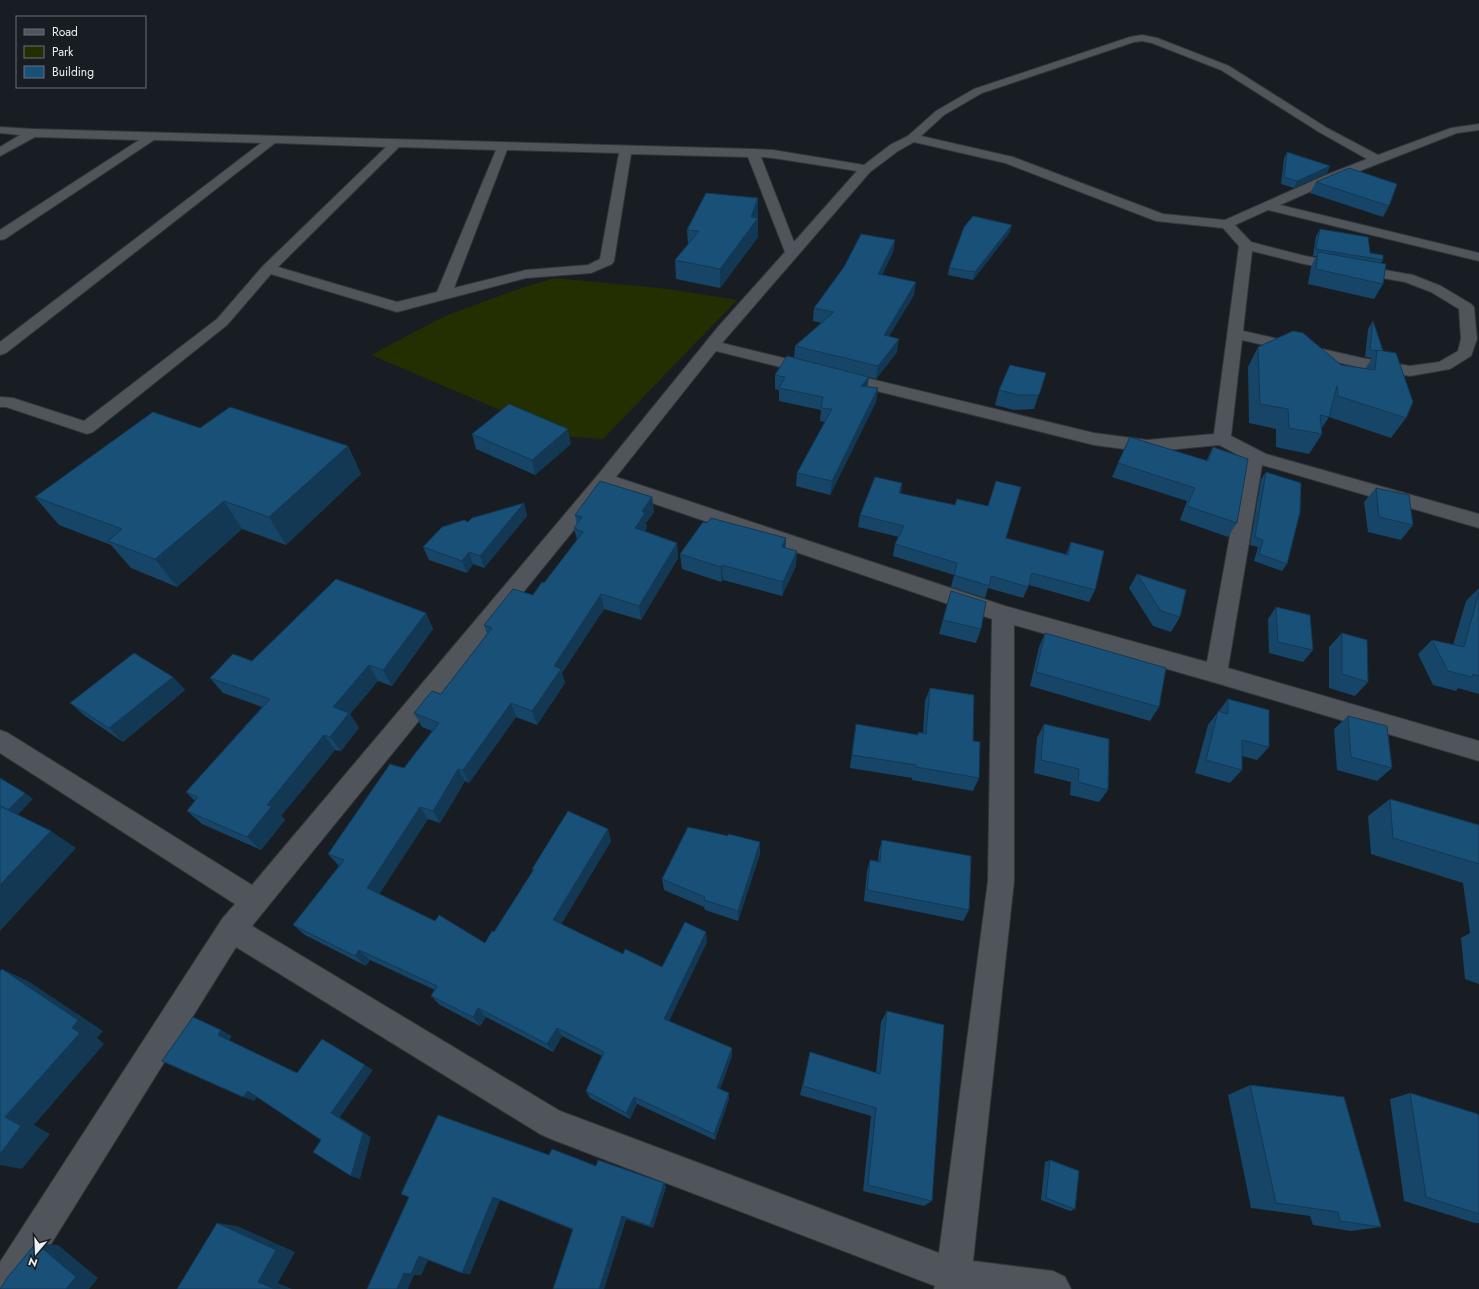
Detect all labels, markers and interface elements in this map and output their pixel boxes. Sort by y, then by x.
legend [16,16,146,88]
text: Road [52,23,78,41]
text: Park [52,43,74,61]
text: Building [52,63,94,81]
north arrow [16,1233,56,1273]
text: N [26,1253,39,1271]

